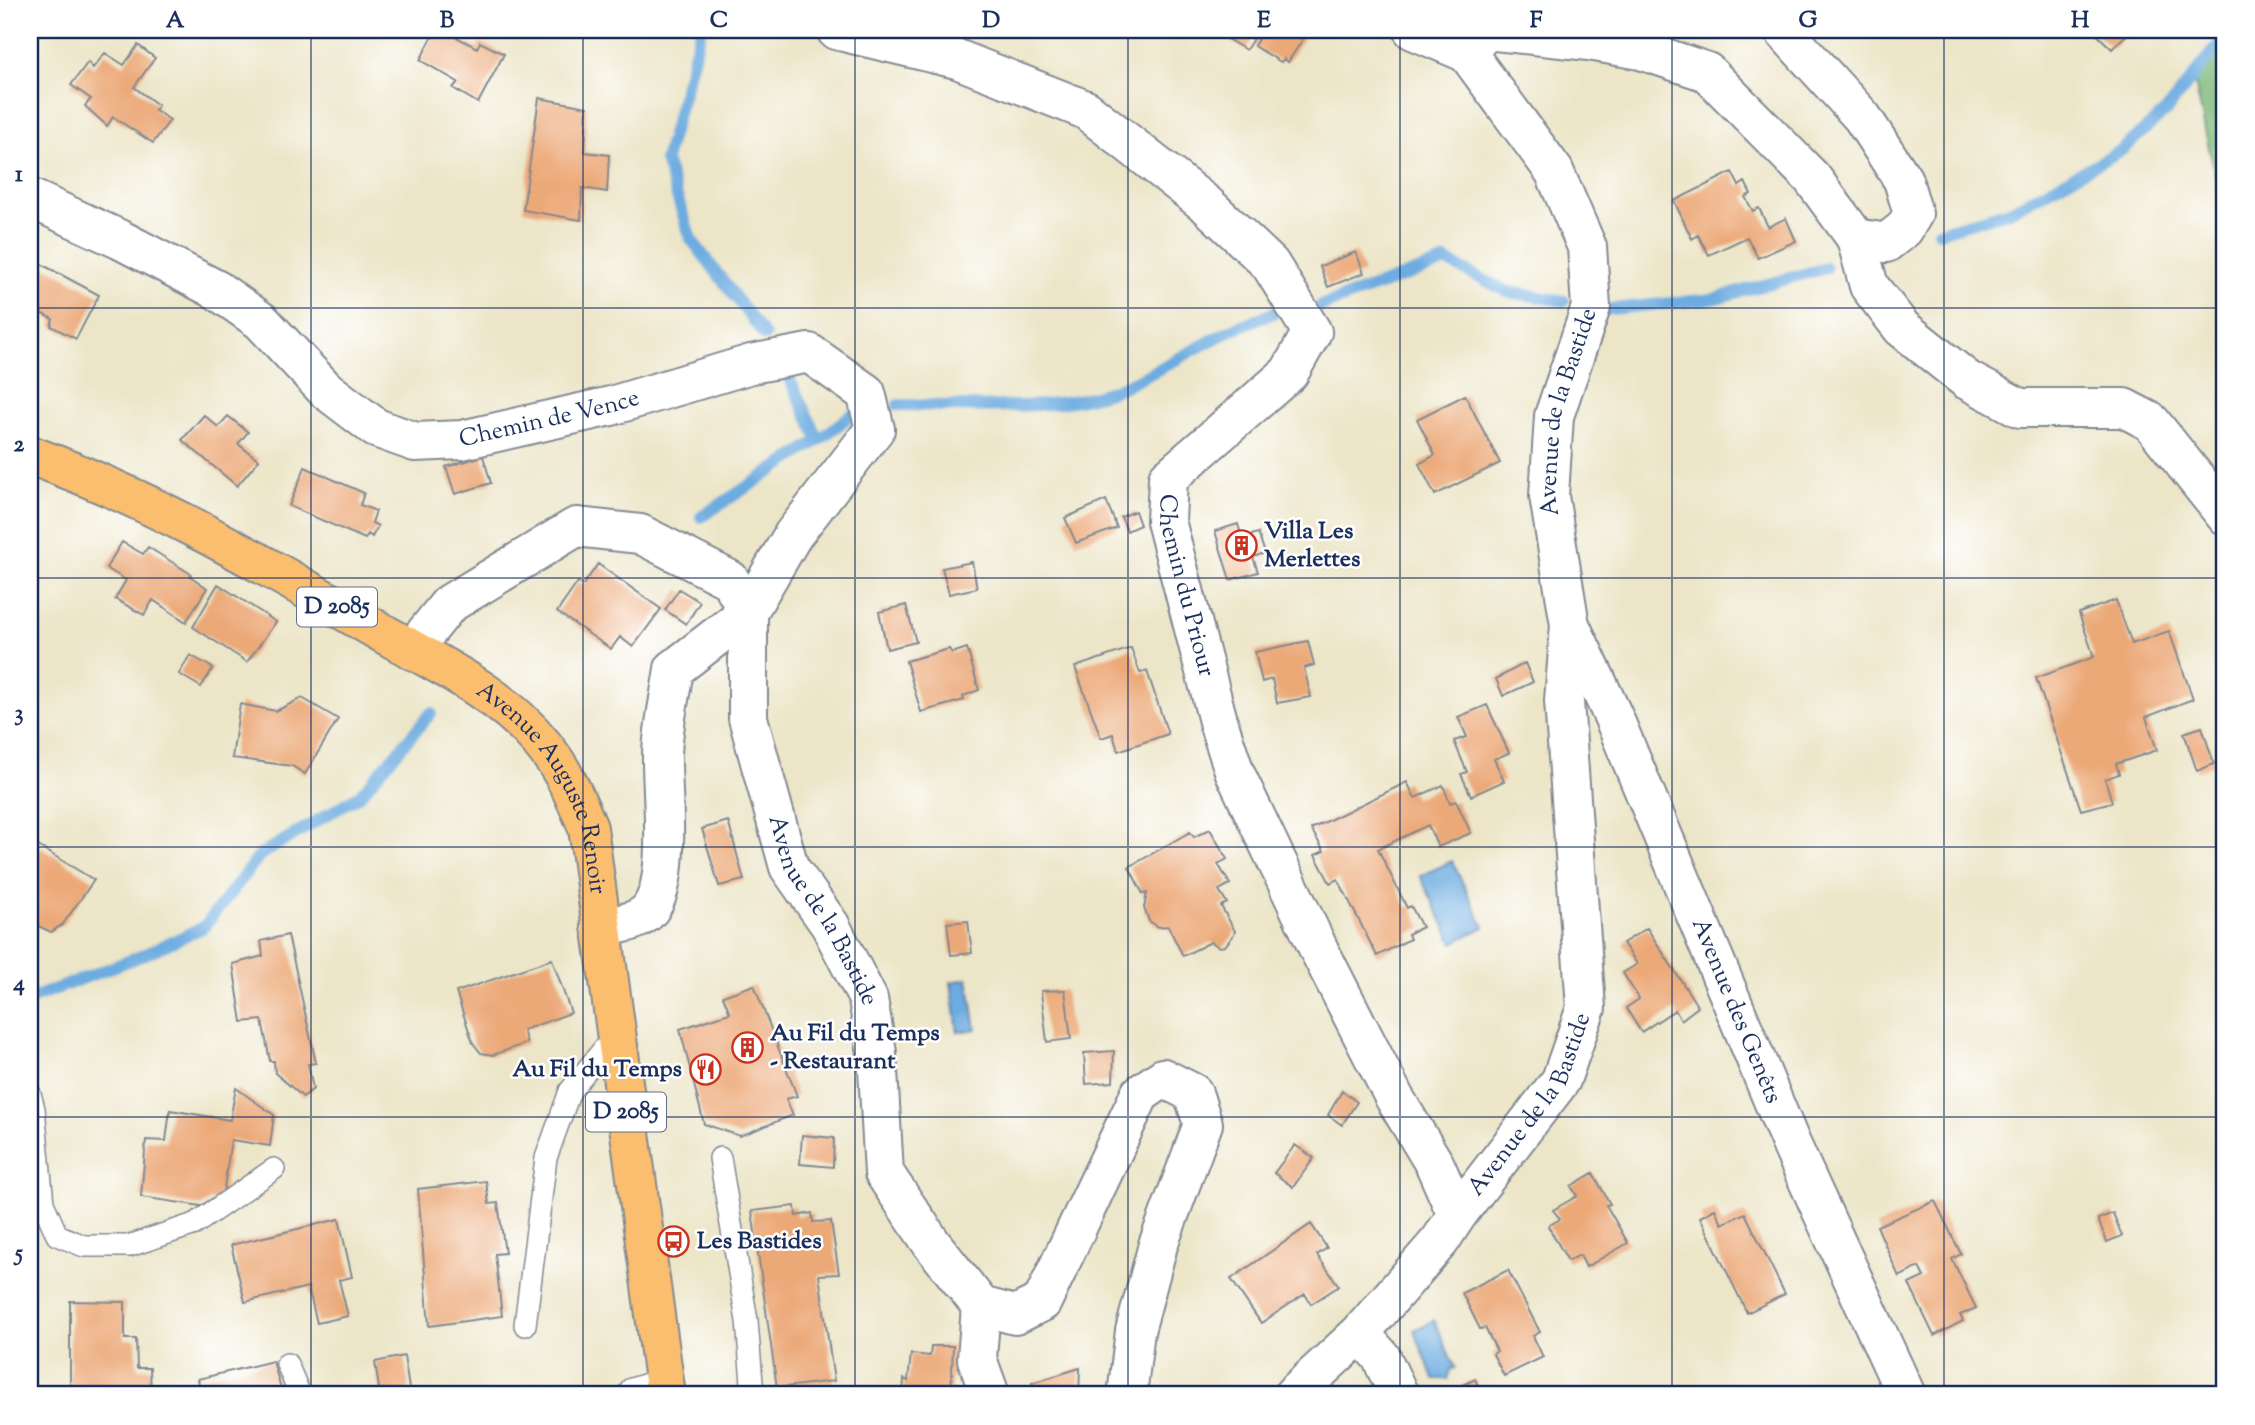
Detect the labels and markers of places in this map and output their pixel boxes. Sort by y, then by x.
place label: Villa Les Merlettes [1264,515,1360,577]
building icon: Villa Les Merlettes [1224,529,1258,563]
place label: Au Fil du Temps - Restaurant [770,1017,940,1079]
building icon: Au Fil du Temps - Restaurant [730,1031,764,1065]
place label: Au Fil du Temps [512,1053,682,1087]
restaurant icon: Au Fil du Temps [688,1053,722,1087]
bus stop icon: Les Bastides [657,1225,691,1259]
place label: Les Bastides [697,1225,822,1259]

